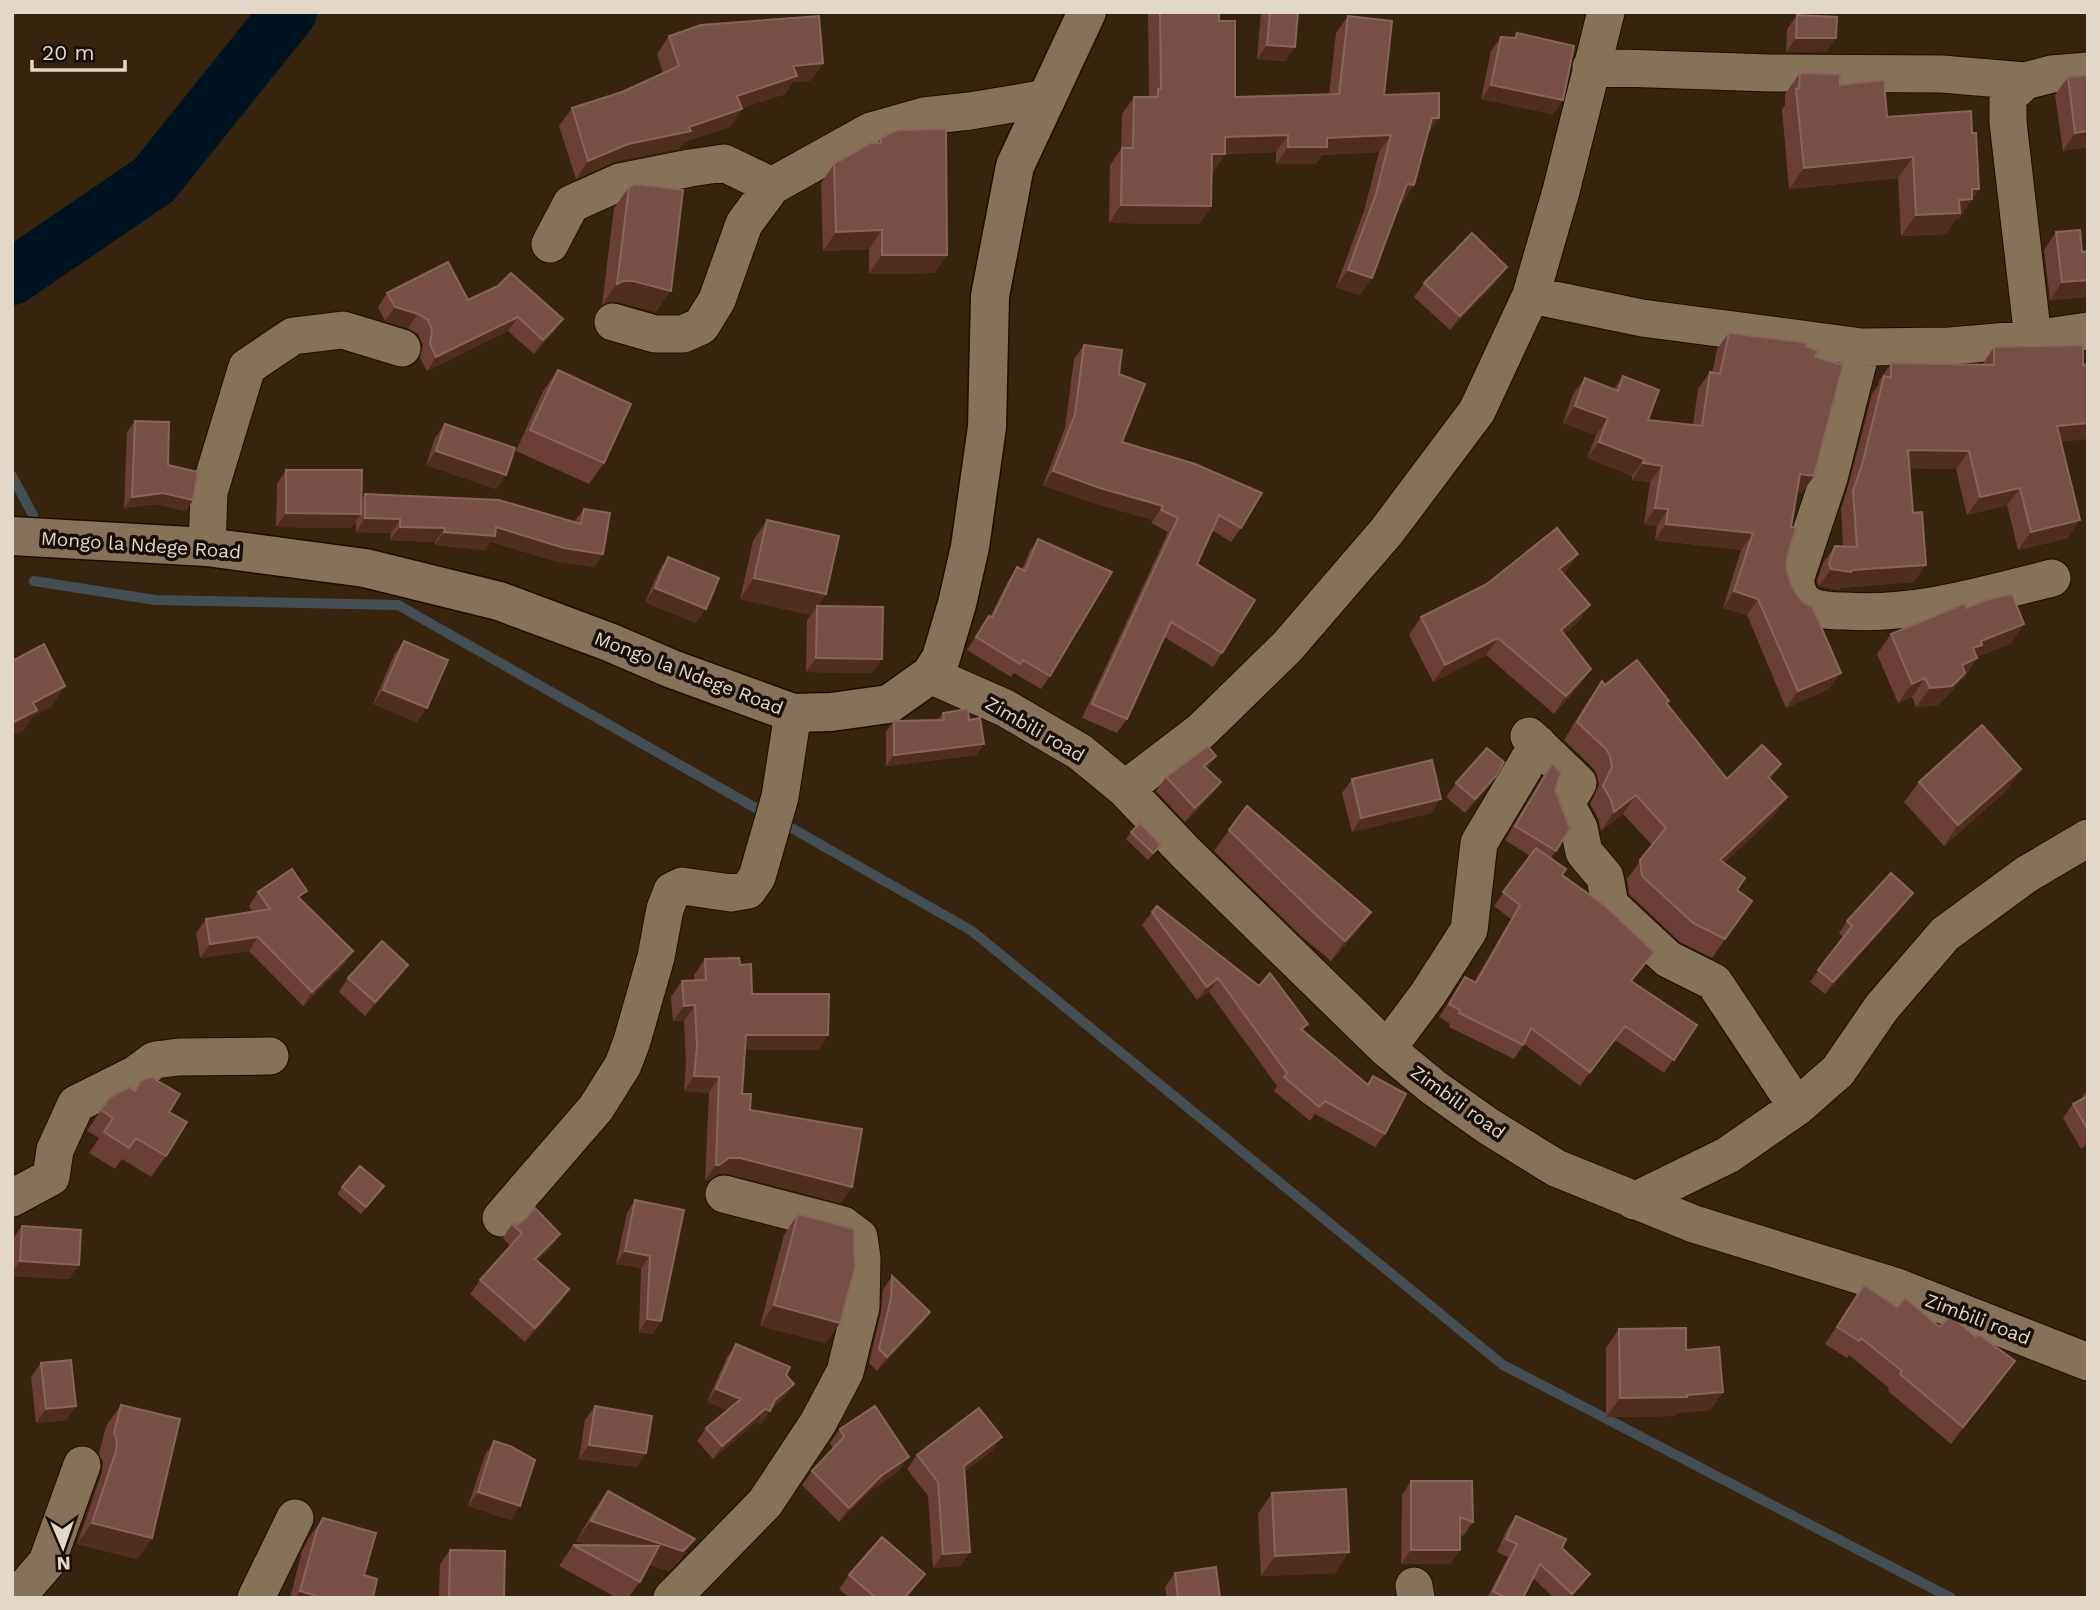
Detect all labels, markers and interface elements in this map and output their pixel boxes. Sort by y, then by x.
scale bar [32,28,124,72]
text: 20 m [42,40,94,65]
street label: Mongo la Ndege Road [40,527,242,563]
street label: Mongo la Ndege Road [591,626,787,720]
street label: Zimbili road [981,691,1089,767]
street label: Zimbili road [1406,1060,1510,1144]
street label: Zimbili road [1922,1288,2034,1350]
north arrow [28,1512,98,1582]
text: N [56,1552,71,1575]

